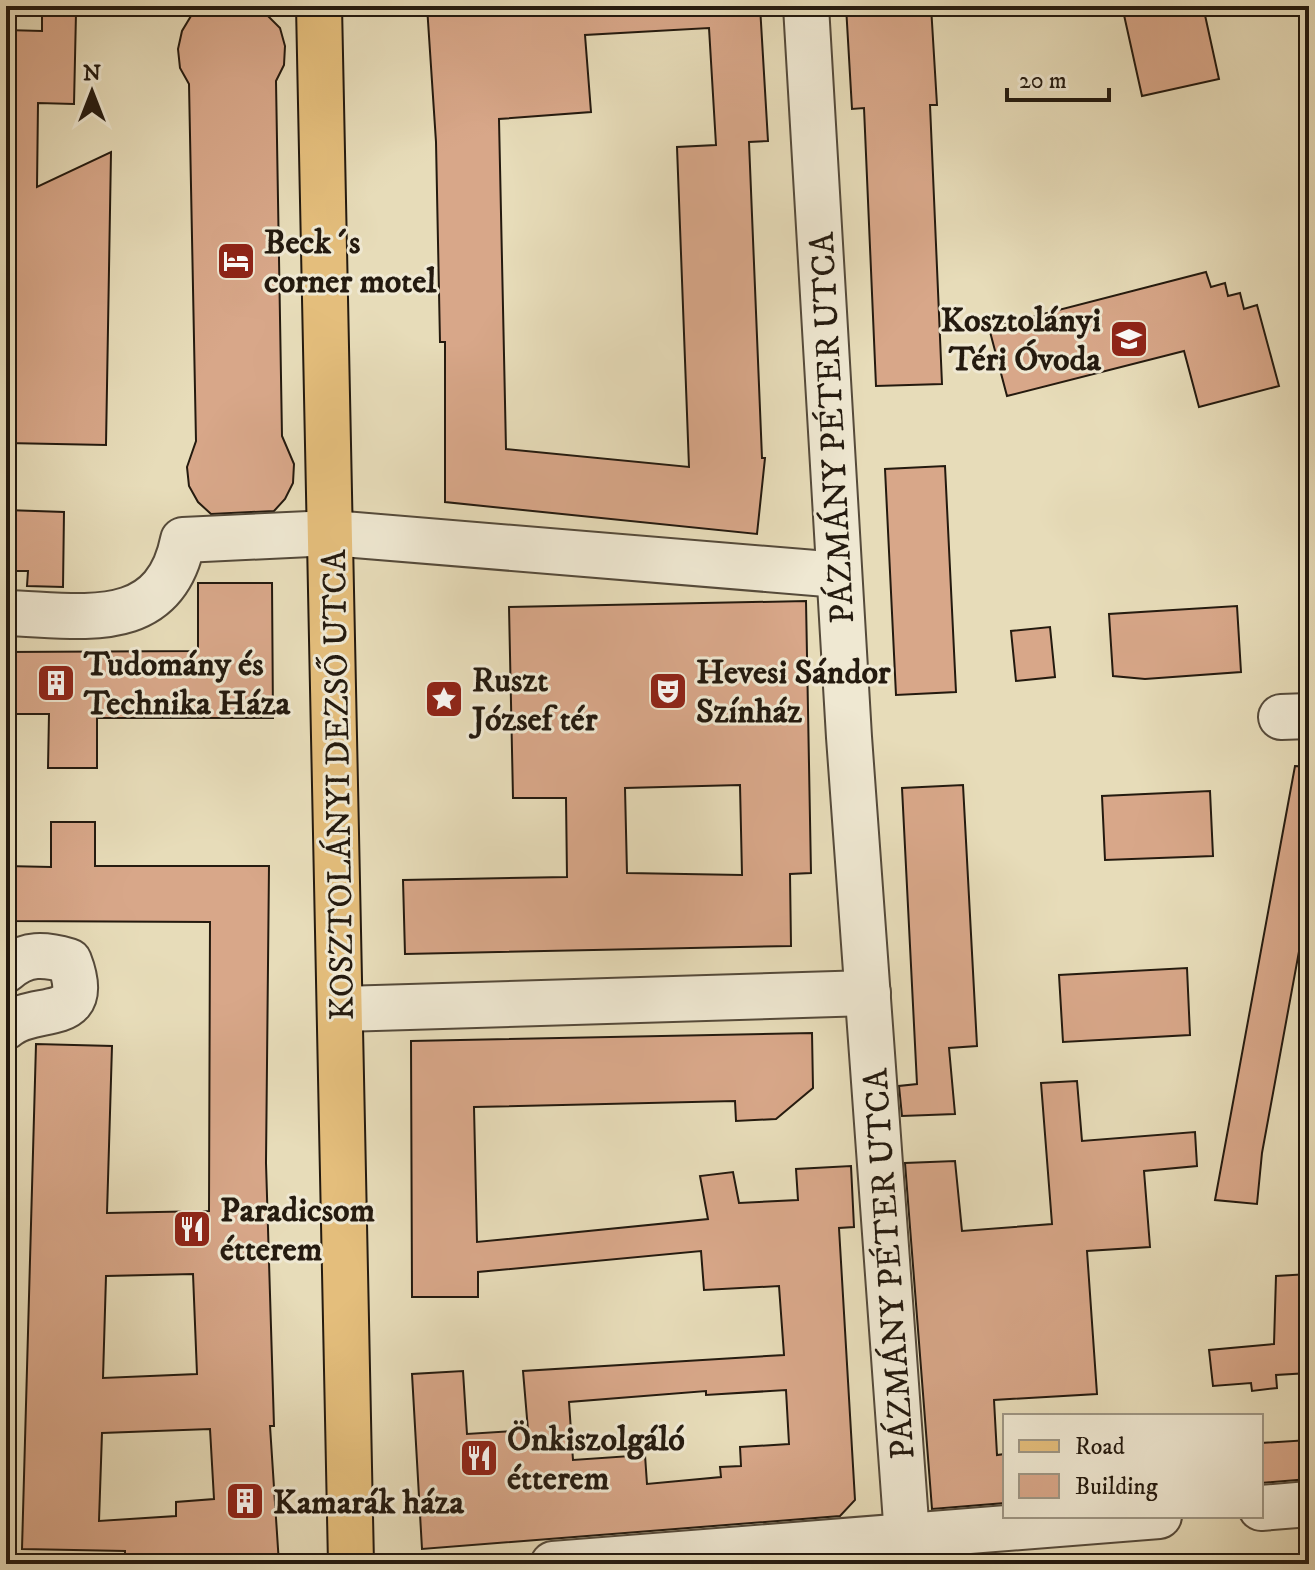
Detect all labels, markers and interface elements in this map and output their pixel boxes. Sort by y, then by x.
north arrow [52,52,132,132]
scale bar [1007,52,1109,102]
text: N [83,60,101,87]
text: 20 m [1019,66,1067,96]
place label: Beck´s corner motel [264,222,437,303]
street label: PÁZMÁNY PÉTER UTCA [802,231,864,625]
hotel icon: Beck´s corner motel [215,240,257,282]
place label: Kosztolányi Téri Óvoda [940,300,1102,381]
school or university icon: Kosztolányi Téri Óvoda [1108,318,1150,360]
street label: KOSZTOLÁNYI DEZSŐ UTCA [314,549,364,1021]
place label: Tudomány és Technika Háza [83,644,291,725]
place label: Hevesi Sándor Színház [696,652,891,733]
place label: Ruszt József tér [468,660,598,741]
building icon: Tudomány és Technika Háza [35,662,77,704]
theatre icon: Hevesi Sándor Színház [647,670,689,712]
place icon: Ruszt József tér [423,678,465,720]
street label: PÁZMÁNY PÉTER UTCA [855,1067,925,1461]
place label: Paradicsom étterem [220,1190,376,1271]
restaurant icon: Paradicsom étterem [171,1208,213,1250]
legend [1003,1414,1263,1518]
place label: Önkiszolgáló étterem [507,1419,685,1500]
text: Road [1075,1432,1125,1462]
restaurant icon: Önkiszolgáló étterem [458,1437,500,1479]
text: Building [1075,1472,1158,1502]
building icon: Kamarák háza [224,1480,266,1522]
place label: Kamarák háza [273,1482,465,1524]

